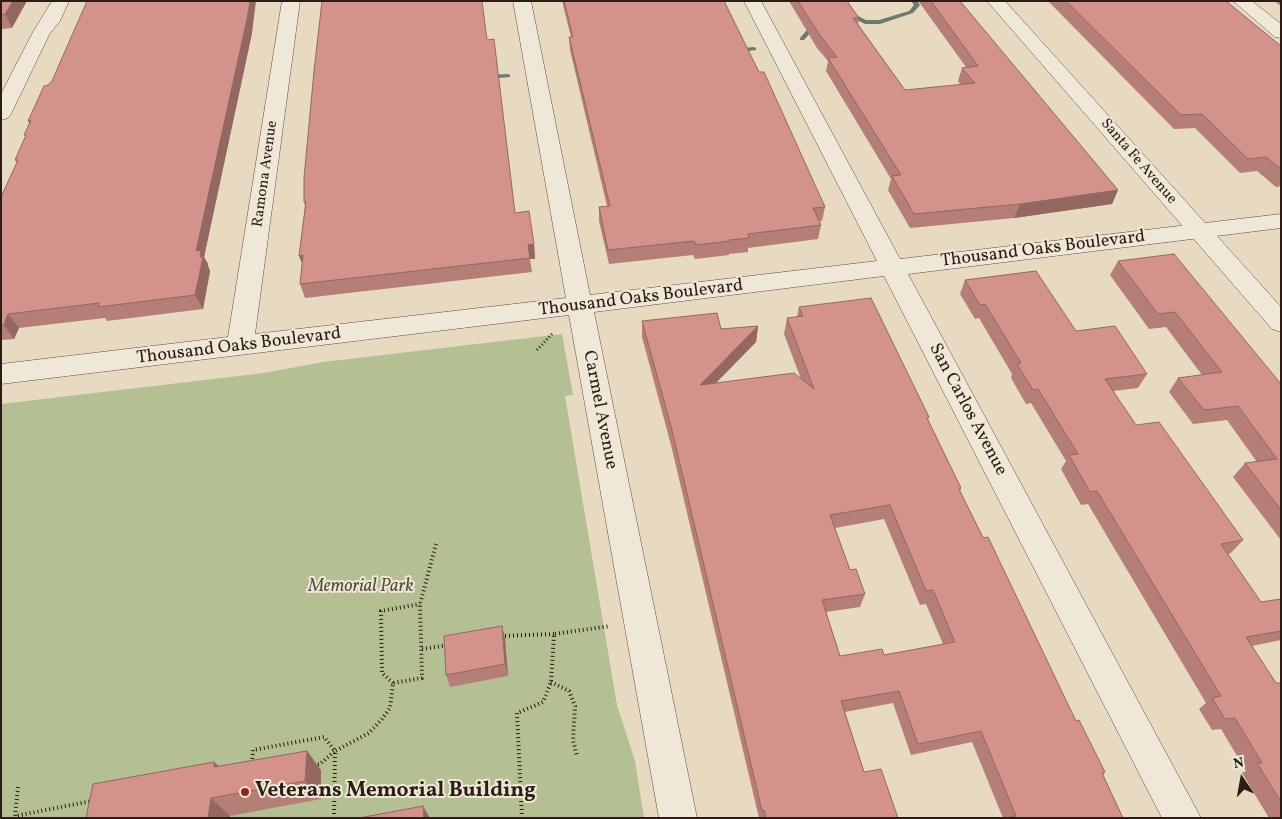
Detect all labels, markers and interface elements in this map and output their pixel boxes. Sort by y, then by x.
street label: Santa Fe Avenue [1096,116,1180,208]
street label: Ramona Avenue [250,120,282,228]
street label: Thousand Oaks Boulevard [940,227,1146,273]
street label: Thousand Oaks Boulevard [538,276,744,322]
street label: Thousand Oaks Boulevard [136,324,342,370]
street label: San Carlos Avenue [923,340,1011,480]
street label: Carmel Avenue [577,349,621,471]
park label: Memorial Park [308,577,414,599]
text: N [1232,753,1246,774]
north arrow [1217,754,1267,804]
place label: Veterans Memorial Building [255,779,536,805]
marker: Veterans Memorial Building [239,786,251,798]

